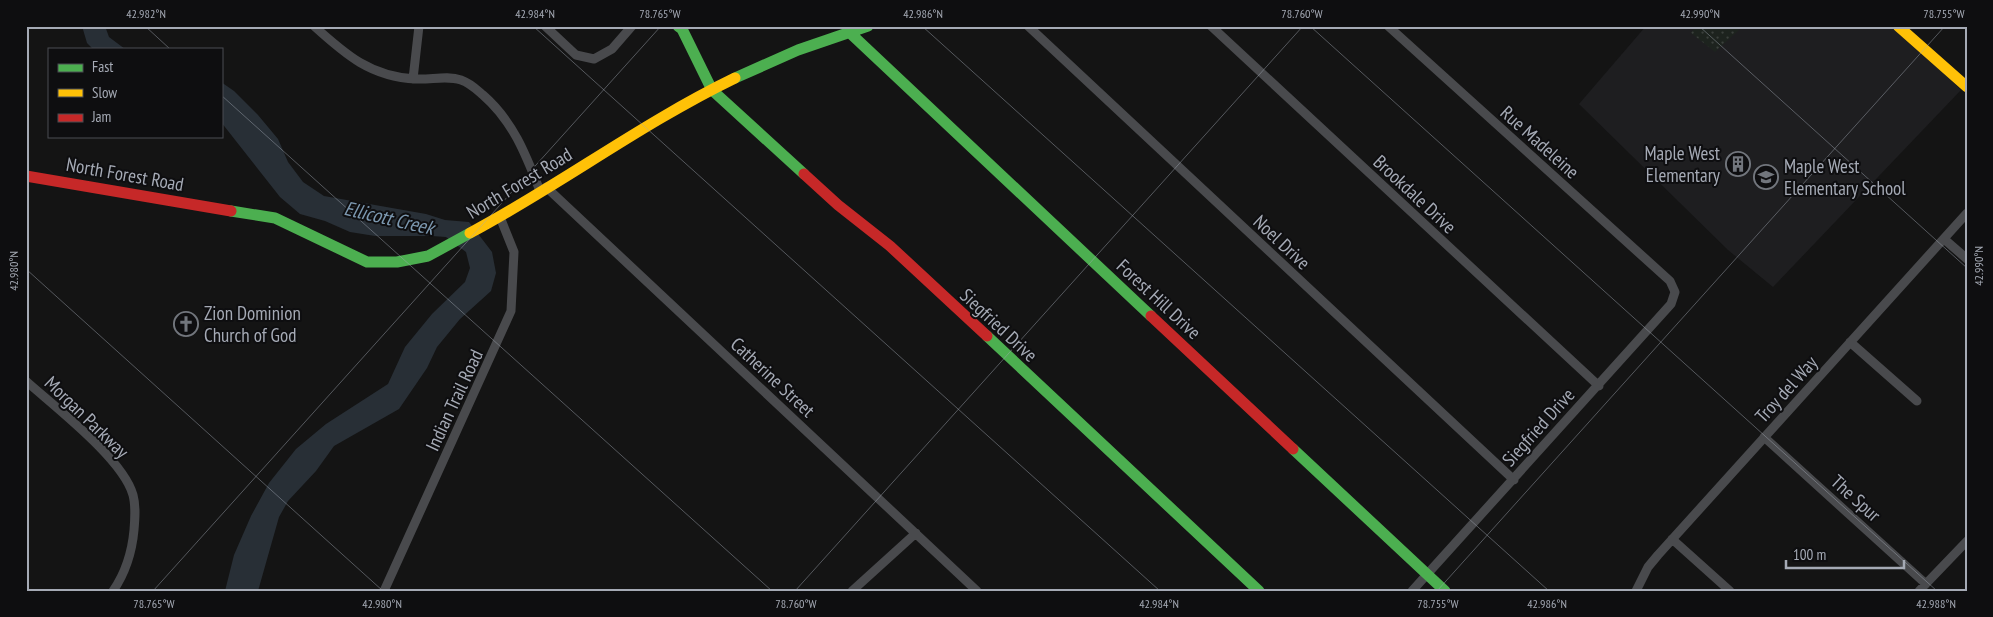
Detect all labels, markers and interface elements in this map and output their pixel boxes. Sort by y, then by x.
text: 42.982°N [126,6,166,21]
text: 42.984°N [515,6,555,21]
text: 78.765°W [639,6,681,21]
text: 42.986°N [903,6,943,21]
text: 78.760°W [1281,6,1323,21]
text: 42.990°N [1680,6,1720,21]
text: 78.755°W [1923,6,1965,21]
legend [48,48,222,138]
text: Fast [92,57,113,76]
text: Slow [92,83,117,102]
street label: Rue Madeleine [1496,100,1584,184]
text: Jam [91,107,111,126]
place label: Maple West Elementary [1644,141,1721,187]
street label: North Forest Road [462,142,576,224]
street label: Brookdale Drive [1369,150,1462,239]
building icon: Maple West Elementary [1725,151,1751,177]
street label: North Forest Road [64,152,186,196]
place label: Maple West Elementary School [1784,154,1906,200]
school or university icon: Maple West Elementary School [1753,164,1779,190]
water label: Ellicott Creek [342,195,439,241]
street label: Noel Drive [1248,210,1316,274]
text: 42.990°N [1971,246,1986,286]
text: 42.980°N [6,251,21,291]
street label: Forest Hill Drive [1112,254,1206,344]
street label: Siegfried Drive [955,283,1043,367]
place label: Zion Dominion Church of God [204,301,301,347]
church icon: Zion Dominion Church of God [173,311,199,337]
street label: Catherine Street [726,332,821,423]
street label: Indian Trail Road [420,345,488,455]
street label: Troy del Way [1750,350,1823,427]
street label: Morgan Parkway [40,371,135,464]
street label: Siegfried Drive [1497,383,1579,471]
street label: The Spur [1826,469,1886,527]
scale bar [1786,537,1903,569]
text: 100 m [1793,545,1826,564]
text: 78.765°W [133,596,175,611]
text: 42.980°N [362,596,402,611]
text: 78.760°W [775,596,817,611]
text: 42.984°N [1139,596,1179,611]
text: 78.755°W [1417,596,1459,611]
text: 42.986°N [1527,596,1567,611]
text: 42.988°N [1916,596,1956,611]

